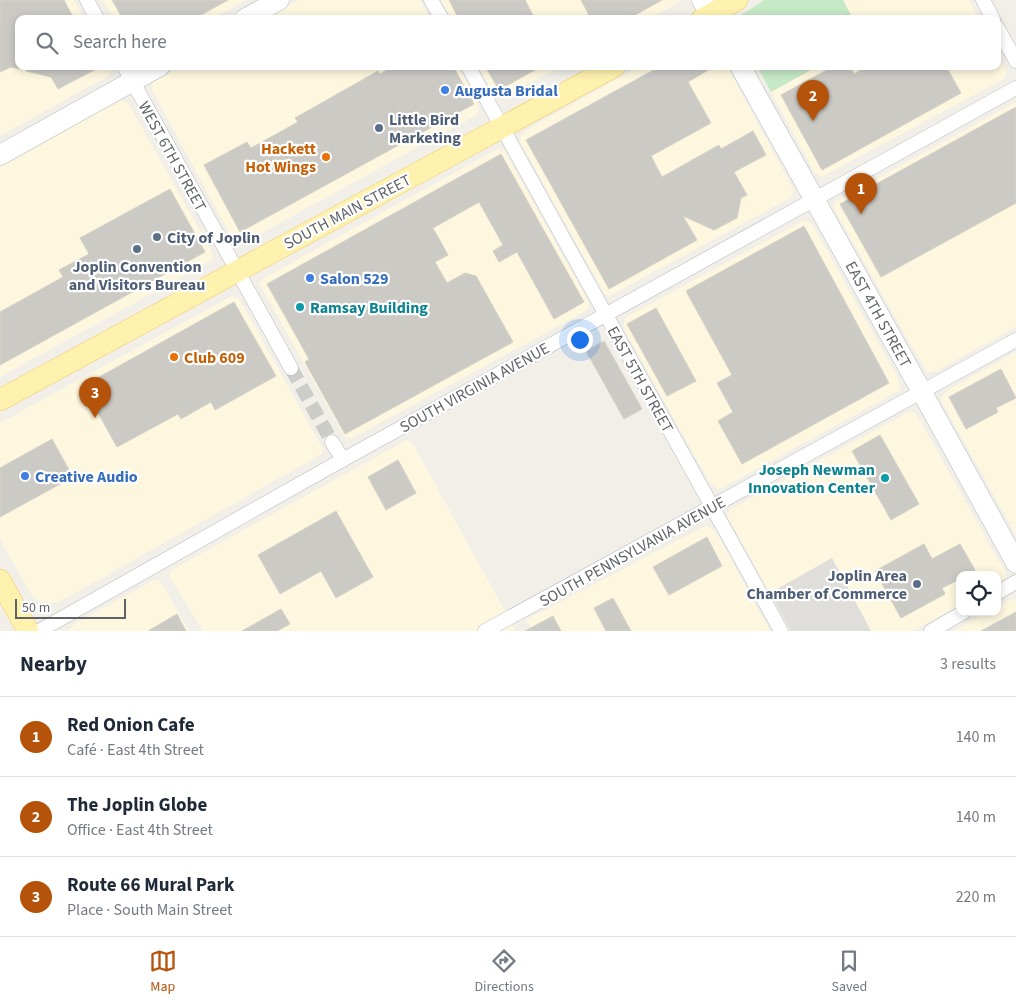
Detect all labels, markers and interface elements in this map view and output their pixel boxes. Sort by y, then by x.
search box [15,15,1001,70]
icon: search [33,29,61,57]
text: Search here [73,29,167,56]
place label: Augusta Bridal [454,80,558,102]
pin: 2 [797,80,829,121]
marker: Augusta Bridal [439,84,451,96]
street label: WEST 6TH STREET [133,98,212,216]
place label: Little Bird Marketing [389,109,461,149]
marker: Little Bird Marketing [373,122,385,134]
place label: Hackett Hot Wings [245,138,316,178]
marker: Hackett Hot Wings [320,151,332,163]
street label: SOUTH MAIN STREET [280,169,415,255]
pin: 1 [845,173,877,214]
place label: City of Joplin [167,227,260,249]
marker: City of Joplin [151,231,163,243]
marker: Joplin Convention and Visitors Bureau [131,243,143,255]
place label: Joplin Convention and Visitors Bureau [69,256,205,296]
street label: EAST 4TH STREET [840,257,917,372]
place label: Salon 529 [320,268,388,290]
marker: Salon 529 [304,272,316,284]
place label: Ramsay Building [310,297,428,319]
marker: Ramsay Building [294,301,306,313]
street label: EAST 5TH STREET [602,322,679,437]
your location [567,327,593,353]
street label: SOUTH VIRGINIA AVENUE [396,338,553,438]
place label: Club 609 [184,347,245,369]
marker: Club 609 [168,351,180,363]
pin: 3 [79,377,111,418]
place label: Joseph Newman Innovation Center [748,459,876,499]
place label: Creative Audio [35,466,138,488]
marker: Creative Audio [19,470,31,482]
marker: Joseph Newman Innovation Center [879,472,891,484]
street label: SOUTH PENNSYLVANIA AVENUE [535,491,730,612]
place label: Joplin Area Chamber of Commerce [746,565,907,605]
map controls [956,571,1001,616]
button: locate [956,571,1001,616]
marker: Joplin Area Chamber of Commerce [911,578,923,590]
scale bar [15,596,126,619]
text: 50 m [22,598,50,618]
text: Nearby [20,649,87,679]
text: 3 results [940,653,996,675]
text: Red Onion Cafe [67,712,195,739]
text: 1 [32,726,40,748]
text: 140 m [956,726,996,748]
text: Café · East 4th Street [67,739,204,761]
text: The Joplin Globe [67,792,207,819]
text: 2 [32,806,40,828]
text: 140 m [956,806,996,828]
text: Office · East 4th Street [67,819,213,841]
text: Route 66 Mural Park [67,872,234,899]
text: 3 [32,886,40,908]
text: 220 m [956,886,996,908]
text: Place · South Main Street [67,899,232,921]
tab: Map [149,947,177,997]
tab: Directions [475,947,534,997]
tab: Saved [831,947,867,997]

